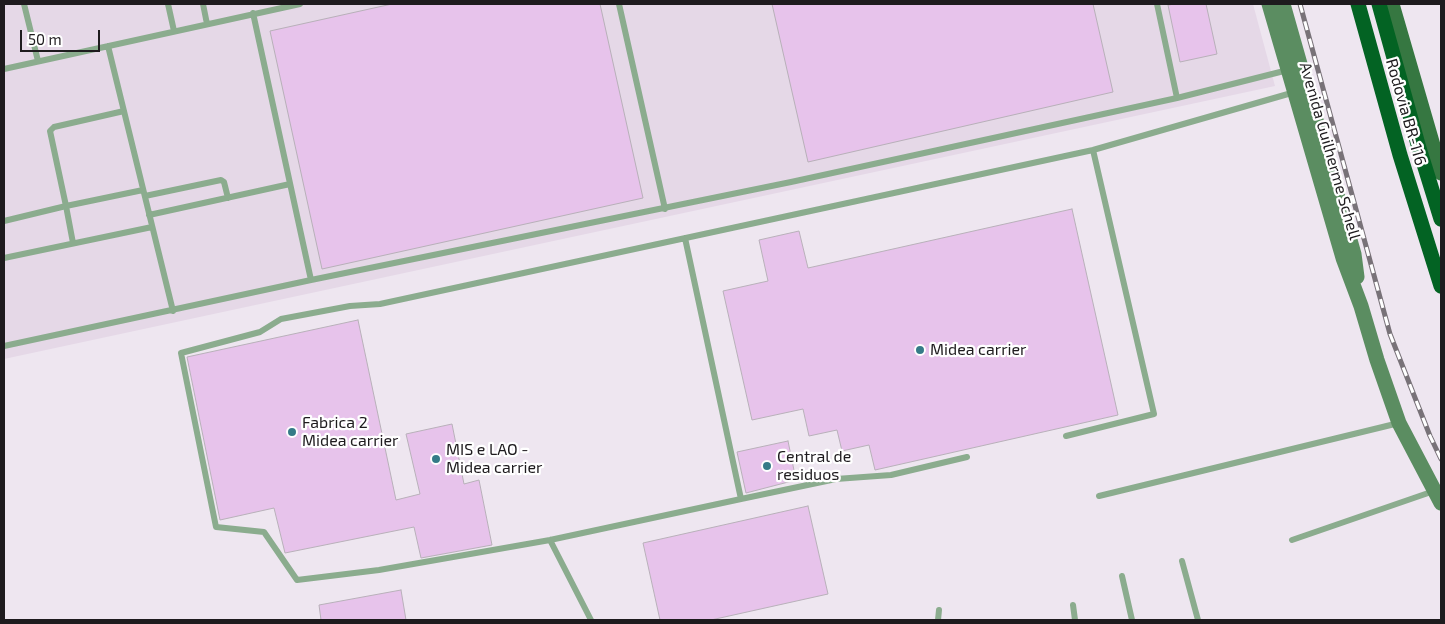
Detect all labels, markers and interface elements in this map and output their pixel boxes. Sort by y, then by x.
scale bar [22,20,102,52]
text: 50 m [28,30,62,48]
street label: Rodovia BR-116 [1382,56,1430,168]
street label: Avenida Guilherme Schell [1295,60,1365,242]
place label: Midea carrier [930,340,1027,360]
marker: Midea carrier [914,344,926,356]
place label: Fabrica 2 Midea carrier [302,413,399,451]
marker: Fabrica 2 Midea carrier [286,426,298,438]
place label: MIS e LAO - Midea carrier [446,440,543,478]
place label: Central de residuos [777,447,851,485]
marker: MIS e LAO - Midea carrier [430,453,442,465]
marker: Central de residuos [761,460,773,472]

